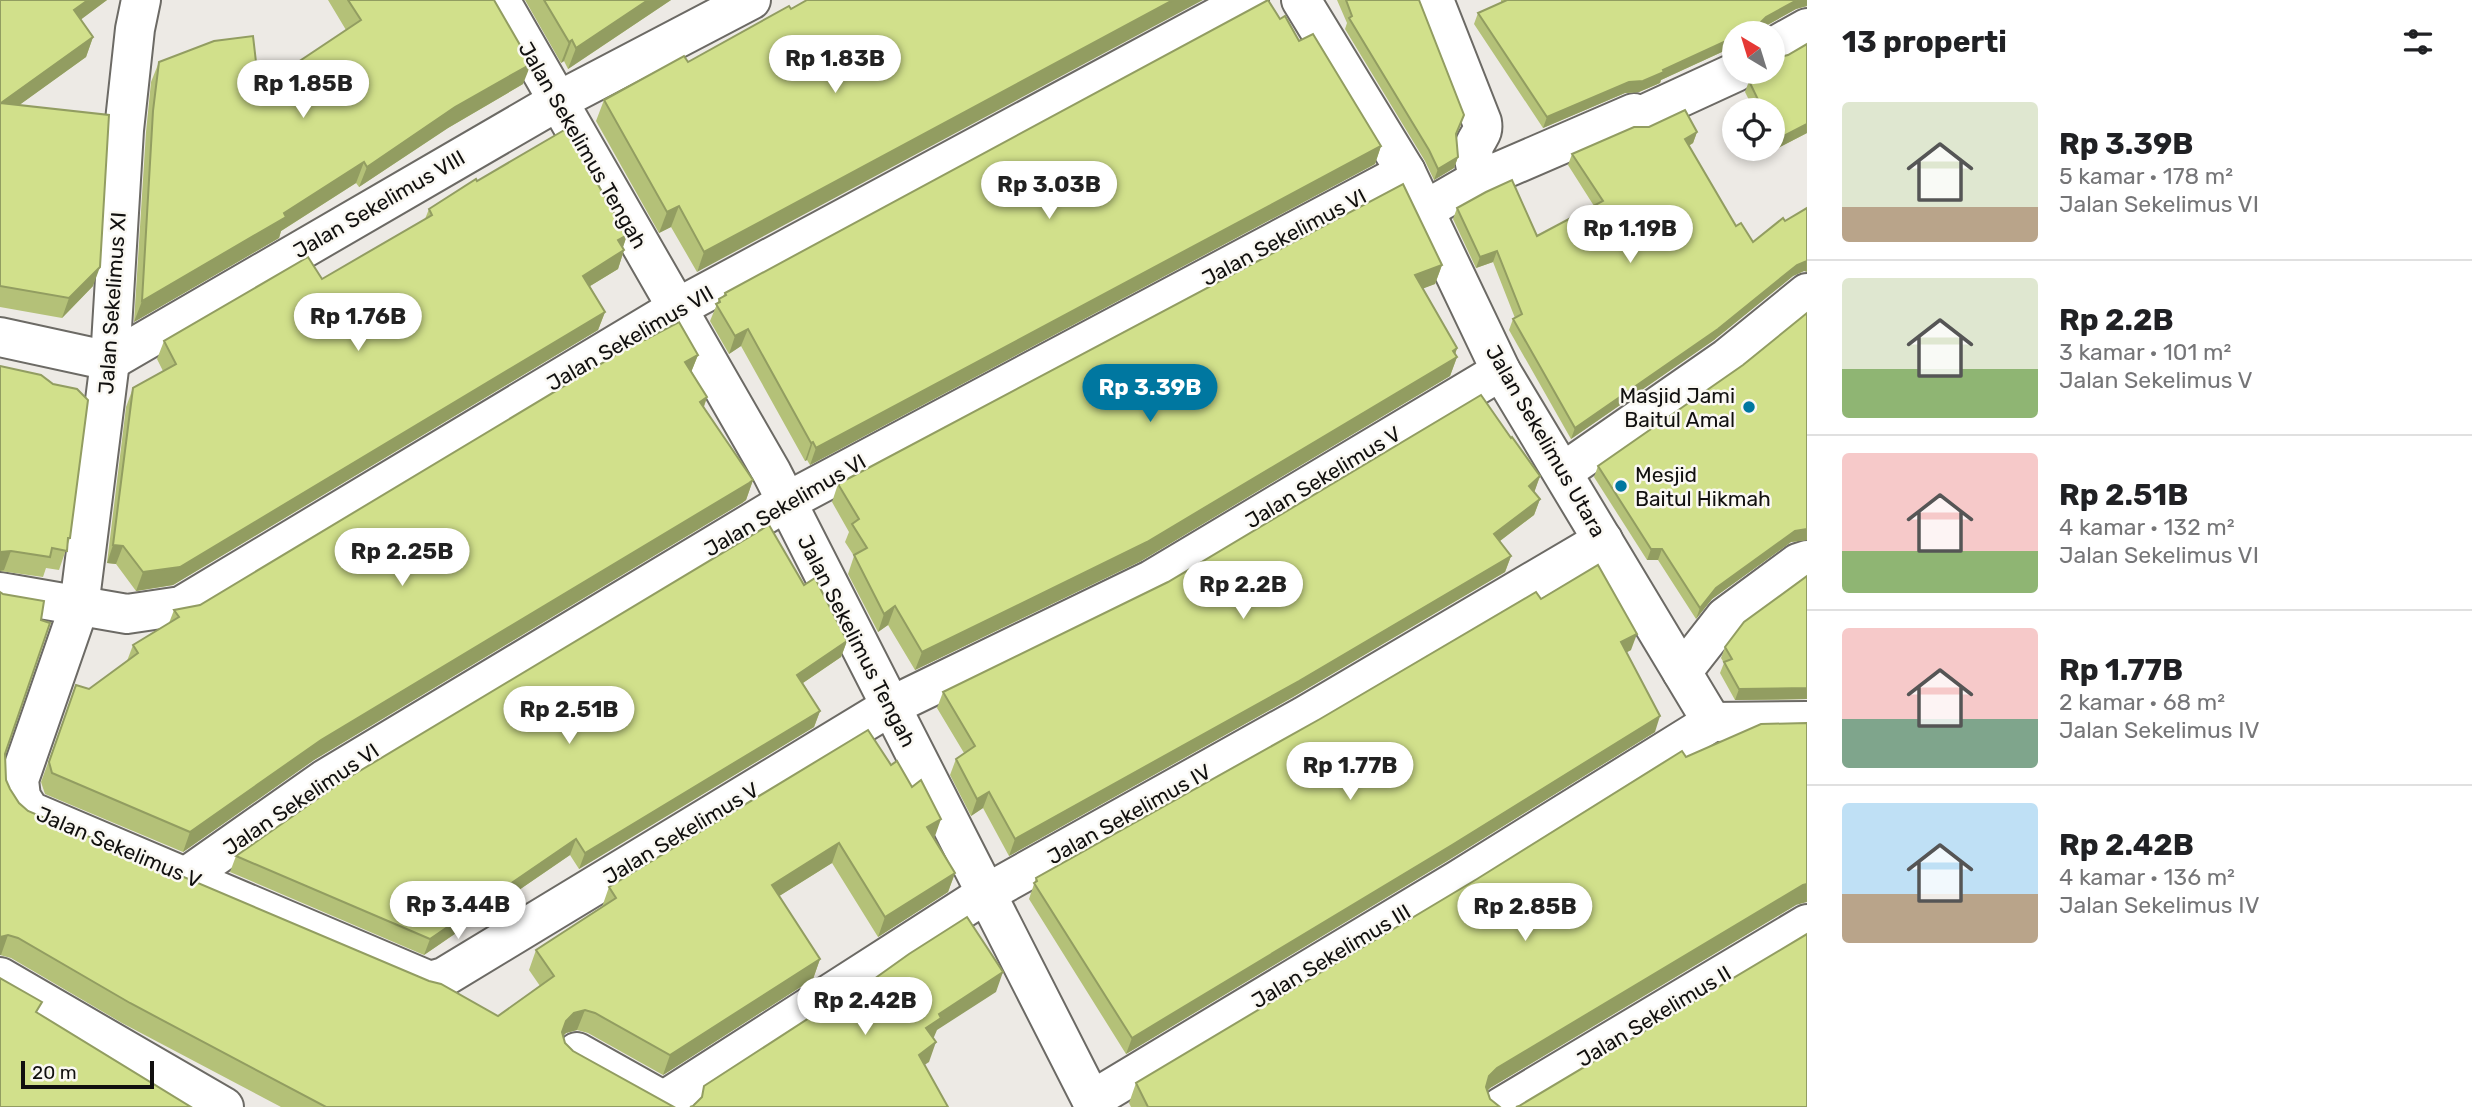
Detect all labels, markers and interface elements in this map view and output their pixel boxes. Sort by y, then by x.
north arrow [1722,21,1785,84]
map controls [1722,21,1785,161]
icon: filters [2399,23,2437,61]
text: 13 properti [1842,24,2007,60]
pin: Rp 1.83B [763,36,907,95]
street label: Jalan Sekelimus Tengah [514,37,652,253]
text: Rp 1.83B [785,44,885,72]
pin: Rp 1.85B [231,60,375,120]
text: Rp 1.85B [253,69,353,97]
button: locate [1722,98,1785,161]
text: Rp 3.39B [2059,126,2193,162]
icon: home [1898,130,1982,214]
street label: Jalan Sekelimus VIII [289,145,469,263]
pin: Rp 3.03B [977,162,1121,221]
text: 5 kamar · 178 m² [2059,162,2233,190]
text: Rp 3.03B [997,170,1101,198]
street label: Jalan Sekelimus VI [1198,183,1370,291]
text: Jalan Sekelimus VI [2059,190,2259,218]
pin: Rp 1.19B [1558,205,1702,265]
street label: Jalan Sekelimus XI [93,211,131,395]
text: Rp 1.19B [1583,214,1677,242]
street label: Jalan Sekelimus VII [542,280,718,396]
pin: Rp 1.76B [286,294,430,353]
text: Rp 1.76B [310,302,406,330]
text: Rp 2.2B [2059,302,2174,338]
icon: home [1898,306,1982,390]
text: 3 kamar · 101 m² [2059,338,2231,366]
street label: Jalan Sekelimus Utara [1481,341,1611,541]
pin: Rp 3.39B [1078,364,1222,424]
text: Jalan Sekelimus V [2059,366,2253,394]
text: Rp 3.39B [1098,373,1202,401]
place label: Masjid Jami Baitul Amal [1619,383,1735,432]
marker: Masjid Jami Baitul Amal [1741,399,1757,415]
street label: Jalan Sekelimus V [1241,421,1405,533]
street label: Jalan Sekelimus VI [700,449,870,561]
place label: Mesjid Baitul Hikmah [1635,462,1771,511]
text: Rp 2.51B [2059,477,2188,513]
marker: Mesjid Baitul Hikmah [1613,478,1629,494]
icon: home [1898,481,1982,565]
text: 4 kamar · 132 m² [2059,513,2235,541]
pin: Rp 2.25B [330,528,474,588]
street label: Jalan Sekelimus Tengah [793,531,921,751]
text: Rp 2.25B [351,537,453,565]
text: Jalan Sekelimus VI [2059,541,2259,569]
pin: Rp 2.2B [1178,562,1308,621]
text: Rp 2.2B [1199,570,1287,598]
text: Rp 1.77B [2059,652,2183,688]
icon: home [1898,656,1982,740]
pin: Rp 2.51B [497,686,641,746]
text: 2 kamar · 68 m² [2059,688,2225,716]
text: Rp 2.51B [519,695,619,723]
text: Jalan Sekelimus IV [2059,716,2260,744]
street label: Jalan Sekelimus VI [218,738,384,860]
pin: Rp 1.77B [1278,742,1422,802]
text: Rp 1.77B [1302,751,1398,779]
street label: Jalan Sekelimus IV [1043,759,1215,869]
street label: Jalan Sekelimus V [599,777,763,889]
street label: Jalan Sekelimus V [33,801,205,893]
text: Rp 2.42B [2059,827,2194,863]
icon: home [1898,831,1982,915]
text: 4 kamar · 136 m² [2059,863,2235,891]
pin: Rp 3.44B [386,881,530,941]
pin: Rp 2.85B [1453,884,1597,943]
text: Rp 3.44B [406,890,510,918]
text: Jalan Sekelimus IV [2059,891,2260,919]
text: Rp 2.85B [1473,892,1577,920]
street label: Jalan Sekelimus III [1247,899,1415,1013]
street label: Jalan Sekelimus II [1573,960,1735,1072]
pin: Rp 2.42B [793,978,937,1037]
text: Rp 2.42B [813,986,917,1014]
scale bar [21,1058,154,1090]
text: 20 m [32,1061,77,1084]

